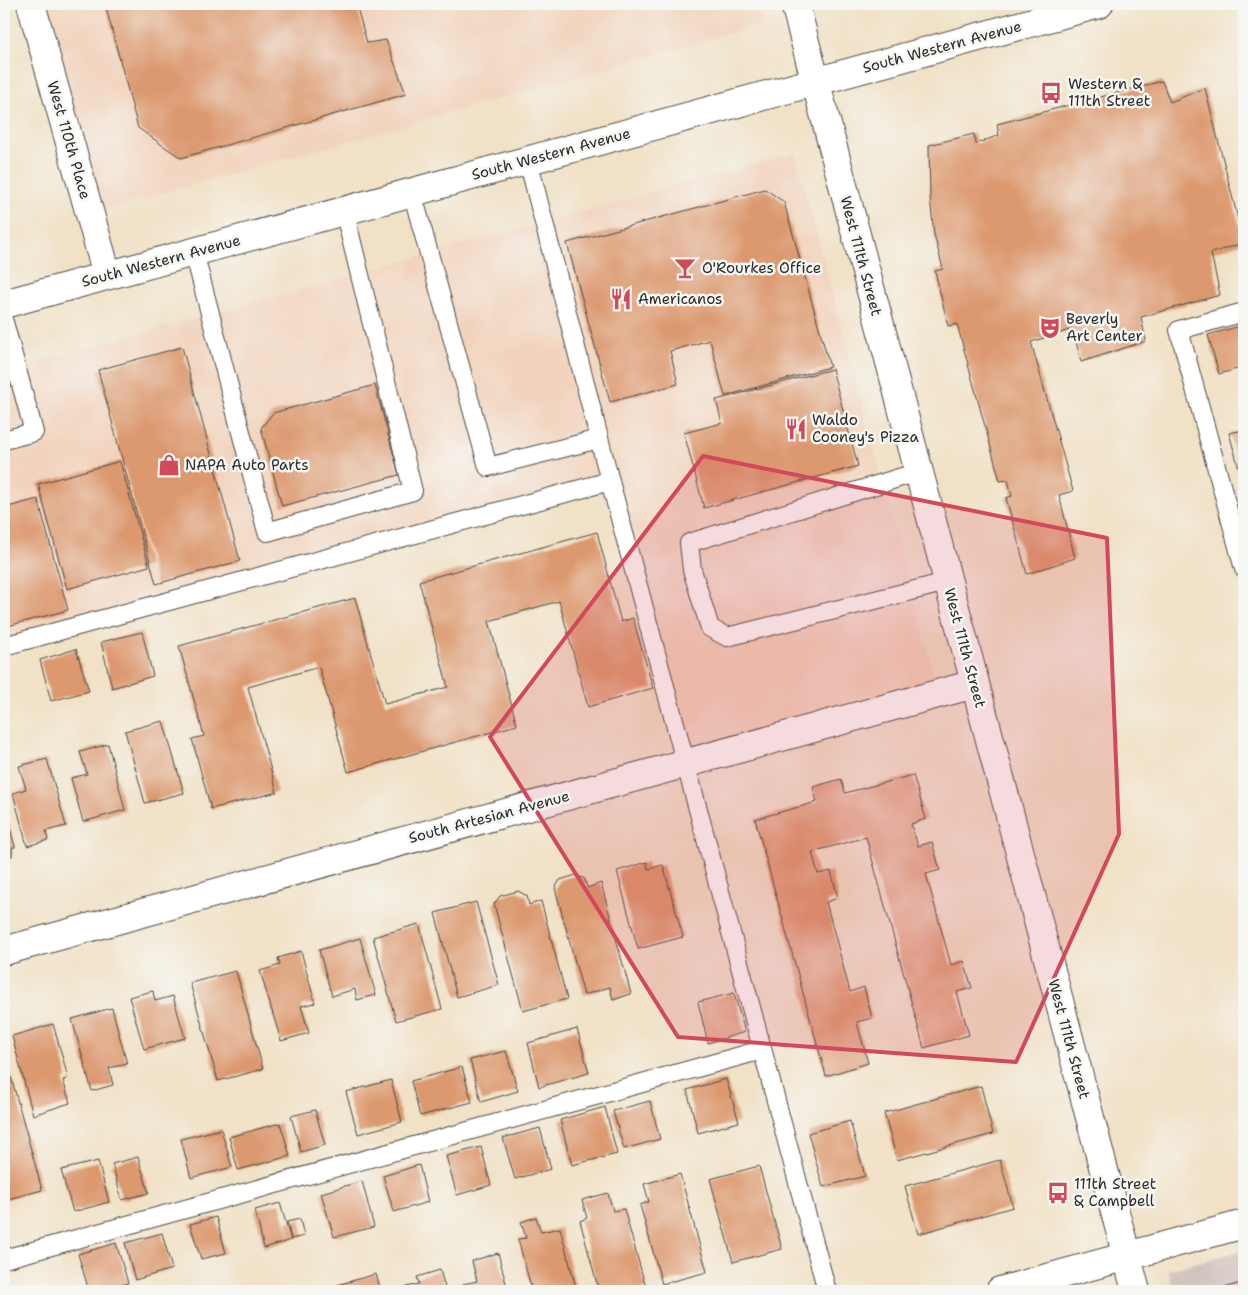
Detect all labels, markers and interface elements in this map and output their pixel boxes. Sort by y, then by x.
street label: South Western Avenue [860,16,1024,78]
place label: Western & 111th Street [1068,74,1150,111]
street label: West 110th Place [43,79,95,201]
bus stop icon: Western & 111th Street [1038,80,1064,106]
street label: South Western Avenue [469,123,633,185]
street label: West 111th Street [835,194,887,318]
street label: South Western Avenue [79,230,243,292]
bar icon: O'Rourkes Office [672,255,698,281]
place label: O'Rourkes Office [702,258,821,278]
restaurant icon: Americanos [608,286,634,312]
place label: Americanos [638,289,723,309]
place label: Beverly Art Center [1066,309,1143,346]
theatre icon: Beverly Art Center [1037,315,1063,341]
place label: Waldo Cooney's Pizza [812,410,920,447]
restaurant icon: Waldo Cooney's Pizza [783,416,809,442]
shop icon: NAPA Auto Parts [156,452,182,478]
place label: NAPA Auto Parts [185,455,309,475]
street label: West 111th Street [939,586,991,710]
street label: South Artesian Avenue [406,786,572,848]
street label: West 111th Street [1043,977,1095,1101]
place label: 111th Street & Campbell [1074,1174,1156,1211]
bus stop icon: 111th Street & Campbell [1045,1180,1071,1206]

